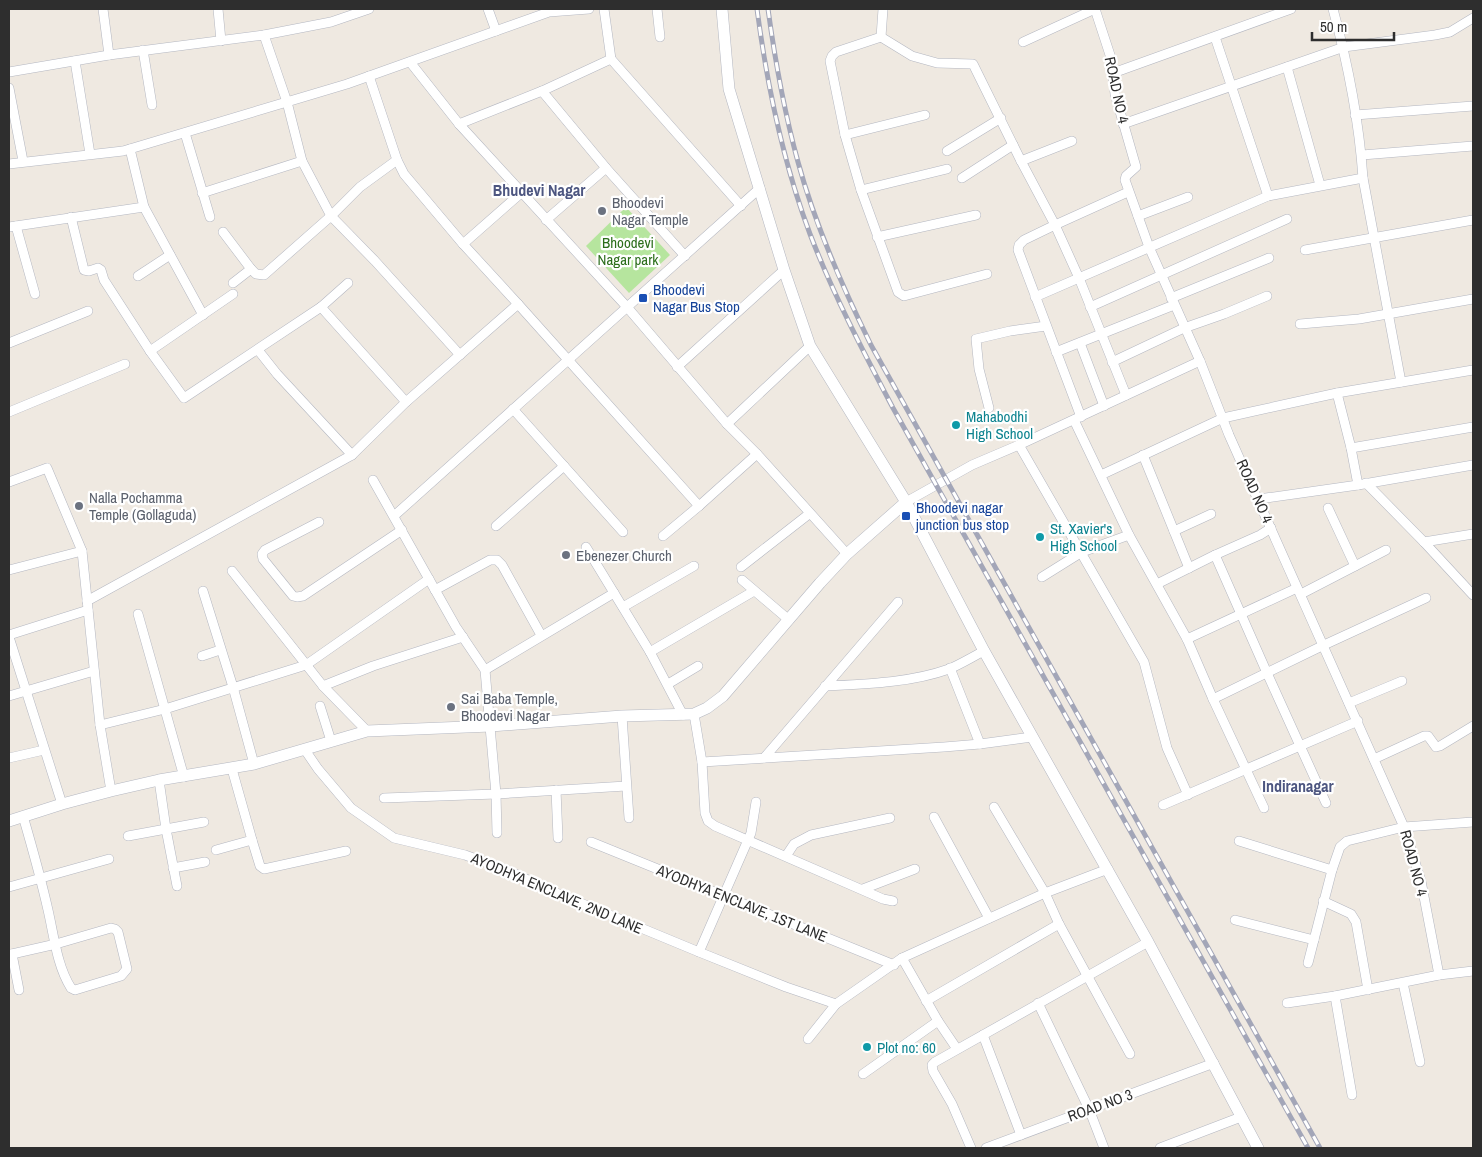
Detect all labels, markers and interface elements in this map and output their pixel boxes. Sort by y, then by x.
scale bar [1312,10,1394,42]
text: 50 m [1320,16,1347,37]
street label: ROAD NO 4 [1100,55,1134,125]
district label: Bhudevi Nagar [493,179,586,201]
place label: Bhoodevi Nagar Temple [612,192,689,230]
marker: Bhoodevi Nagar Temple [596,205,608,217]
park label: Bhoodevi Nagar park [598,232,659,270]
place label: Bhoodevi Nagar Bus Stop [653,279,740,317]
marker: Bhoodevi Nagar Bus Stop [637,292,649,304]
place label: Mahabodhi High School [966,406,1033,444]
marker: Mahabodhi High School [950,419,962,431]
street label: ROAD NO 4 [1232,456,1278,526]
place label: Nalla Pochamma Temple (Gollaguda) [89,487,196,525]
place label: Bhoodevi nagar junction bus stop [915,497,1009,535]
marker: Nalla Pochamma Temple (Gollaguda) [73,500,85,512]
marker: Bhoodevi nagar junction bus stop [900,510,912,522]
place label: St. Xavier's High School [1050,518,1117,556]
marker: St. Xavier's High School [1034,531,1046,543]
place label: Ebenezer Church [576,545,672,566]
marker: Ebenezer Church [560,549,572,561]
place label: Sai Baba Temple, Bhoodevi Nagar [461,688,558,726]
marker: Sai Baba Temple, Bhoodevi Nagar [445,701,457,713]
district label: Indiranagar [1262,775,1335,797]
street label: ROAD NO 4 [1395,828,1433,899]
street label: AYODHYA ENCLAVE, 2ND LANE [467,847,646,939]
street label: AYODHYA ENCLAVE, 1ST LANE [653,859,830,947]
place label: Plot no: 60 [877,1037,936,1058]
marker: Plot no: 60 [861,1041,873,1053]
street label: ROAD NO 3 [1065,1084,1136,1126]

